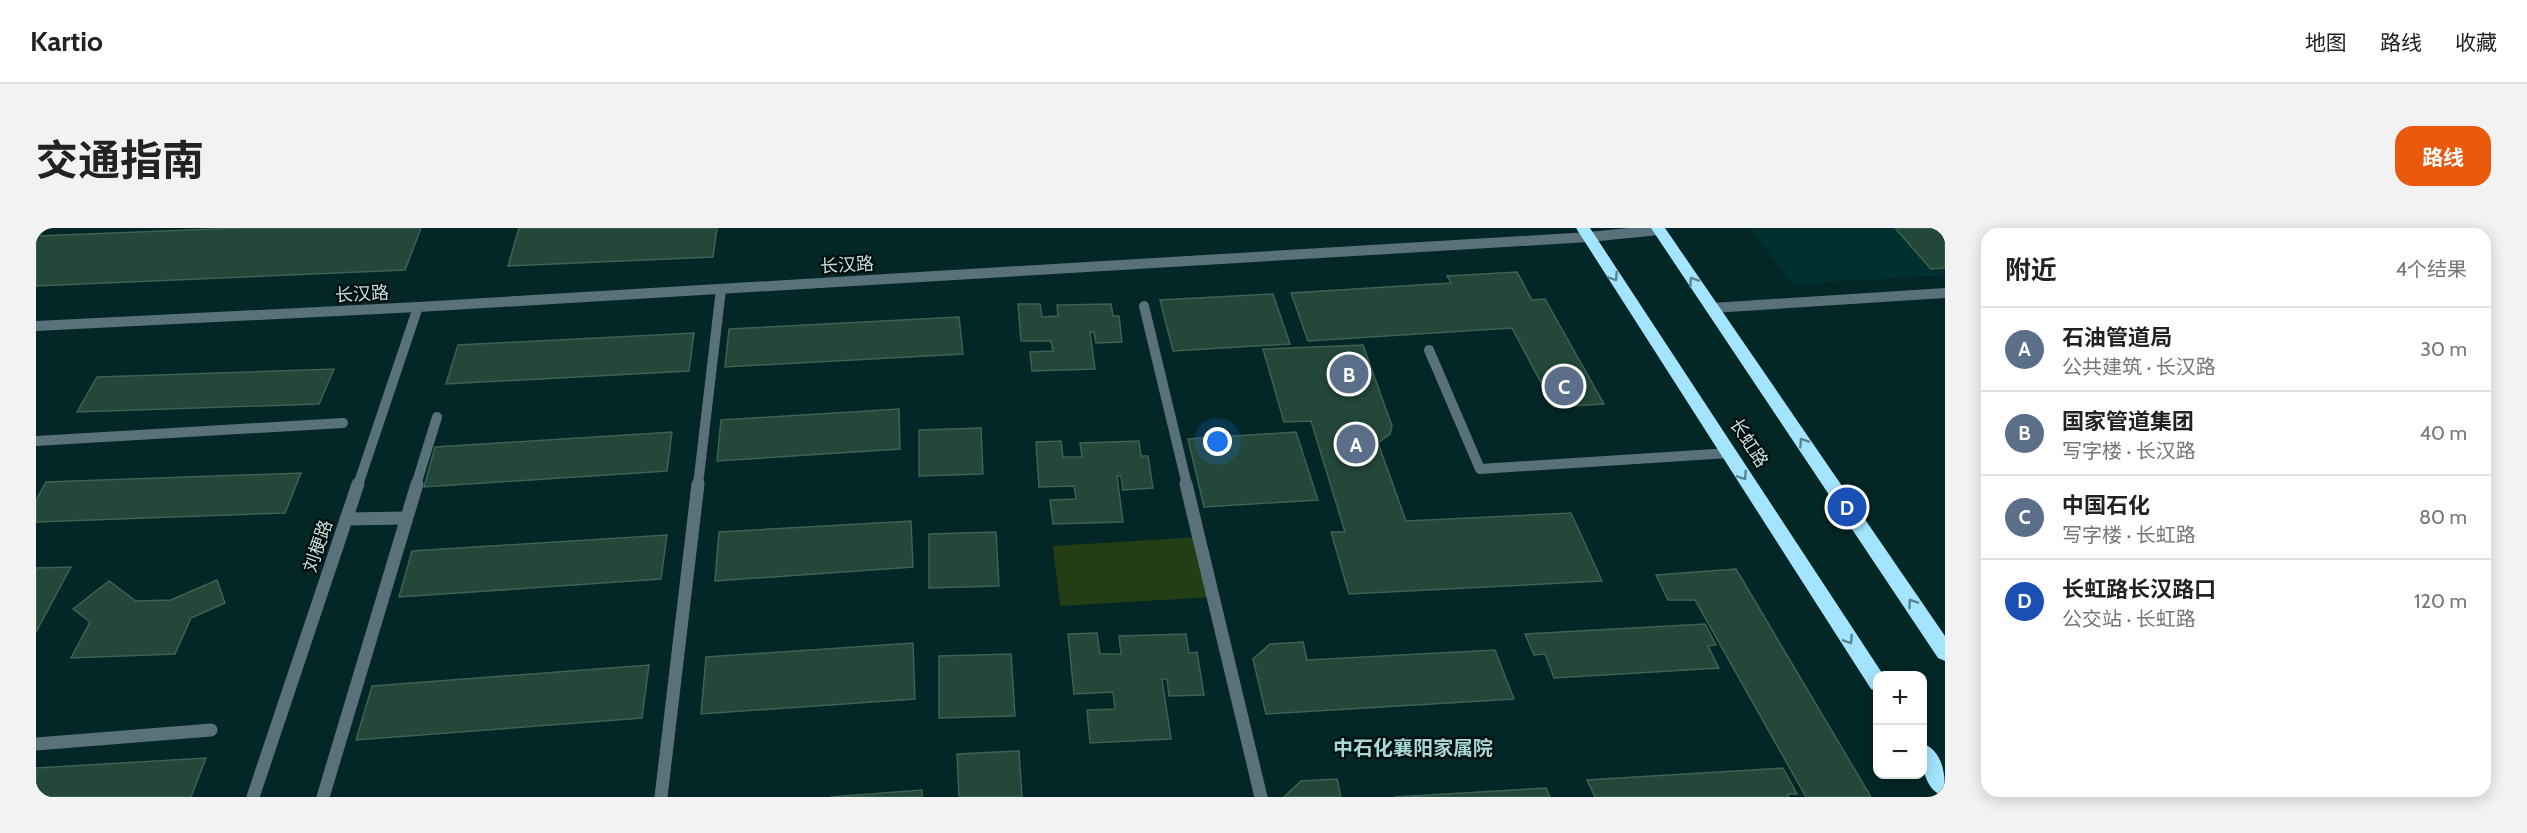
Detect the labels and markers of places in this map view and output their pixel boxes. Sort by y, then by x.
pin: B [1330,352,1368,396]
pin: C [1544,364,1583,408]
pin: A [1336,422,1376,466]
pin: D [1828,484,1866,530]

